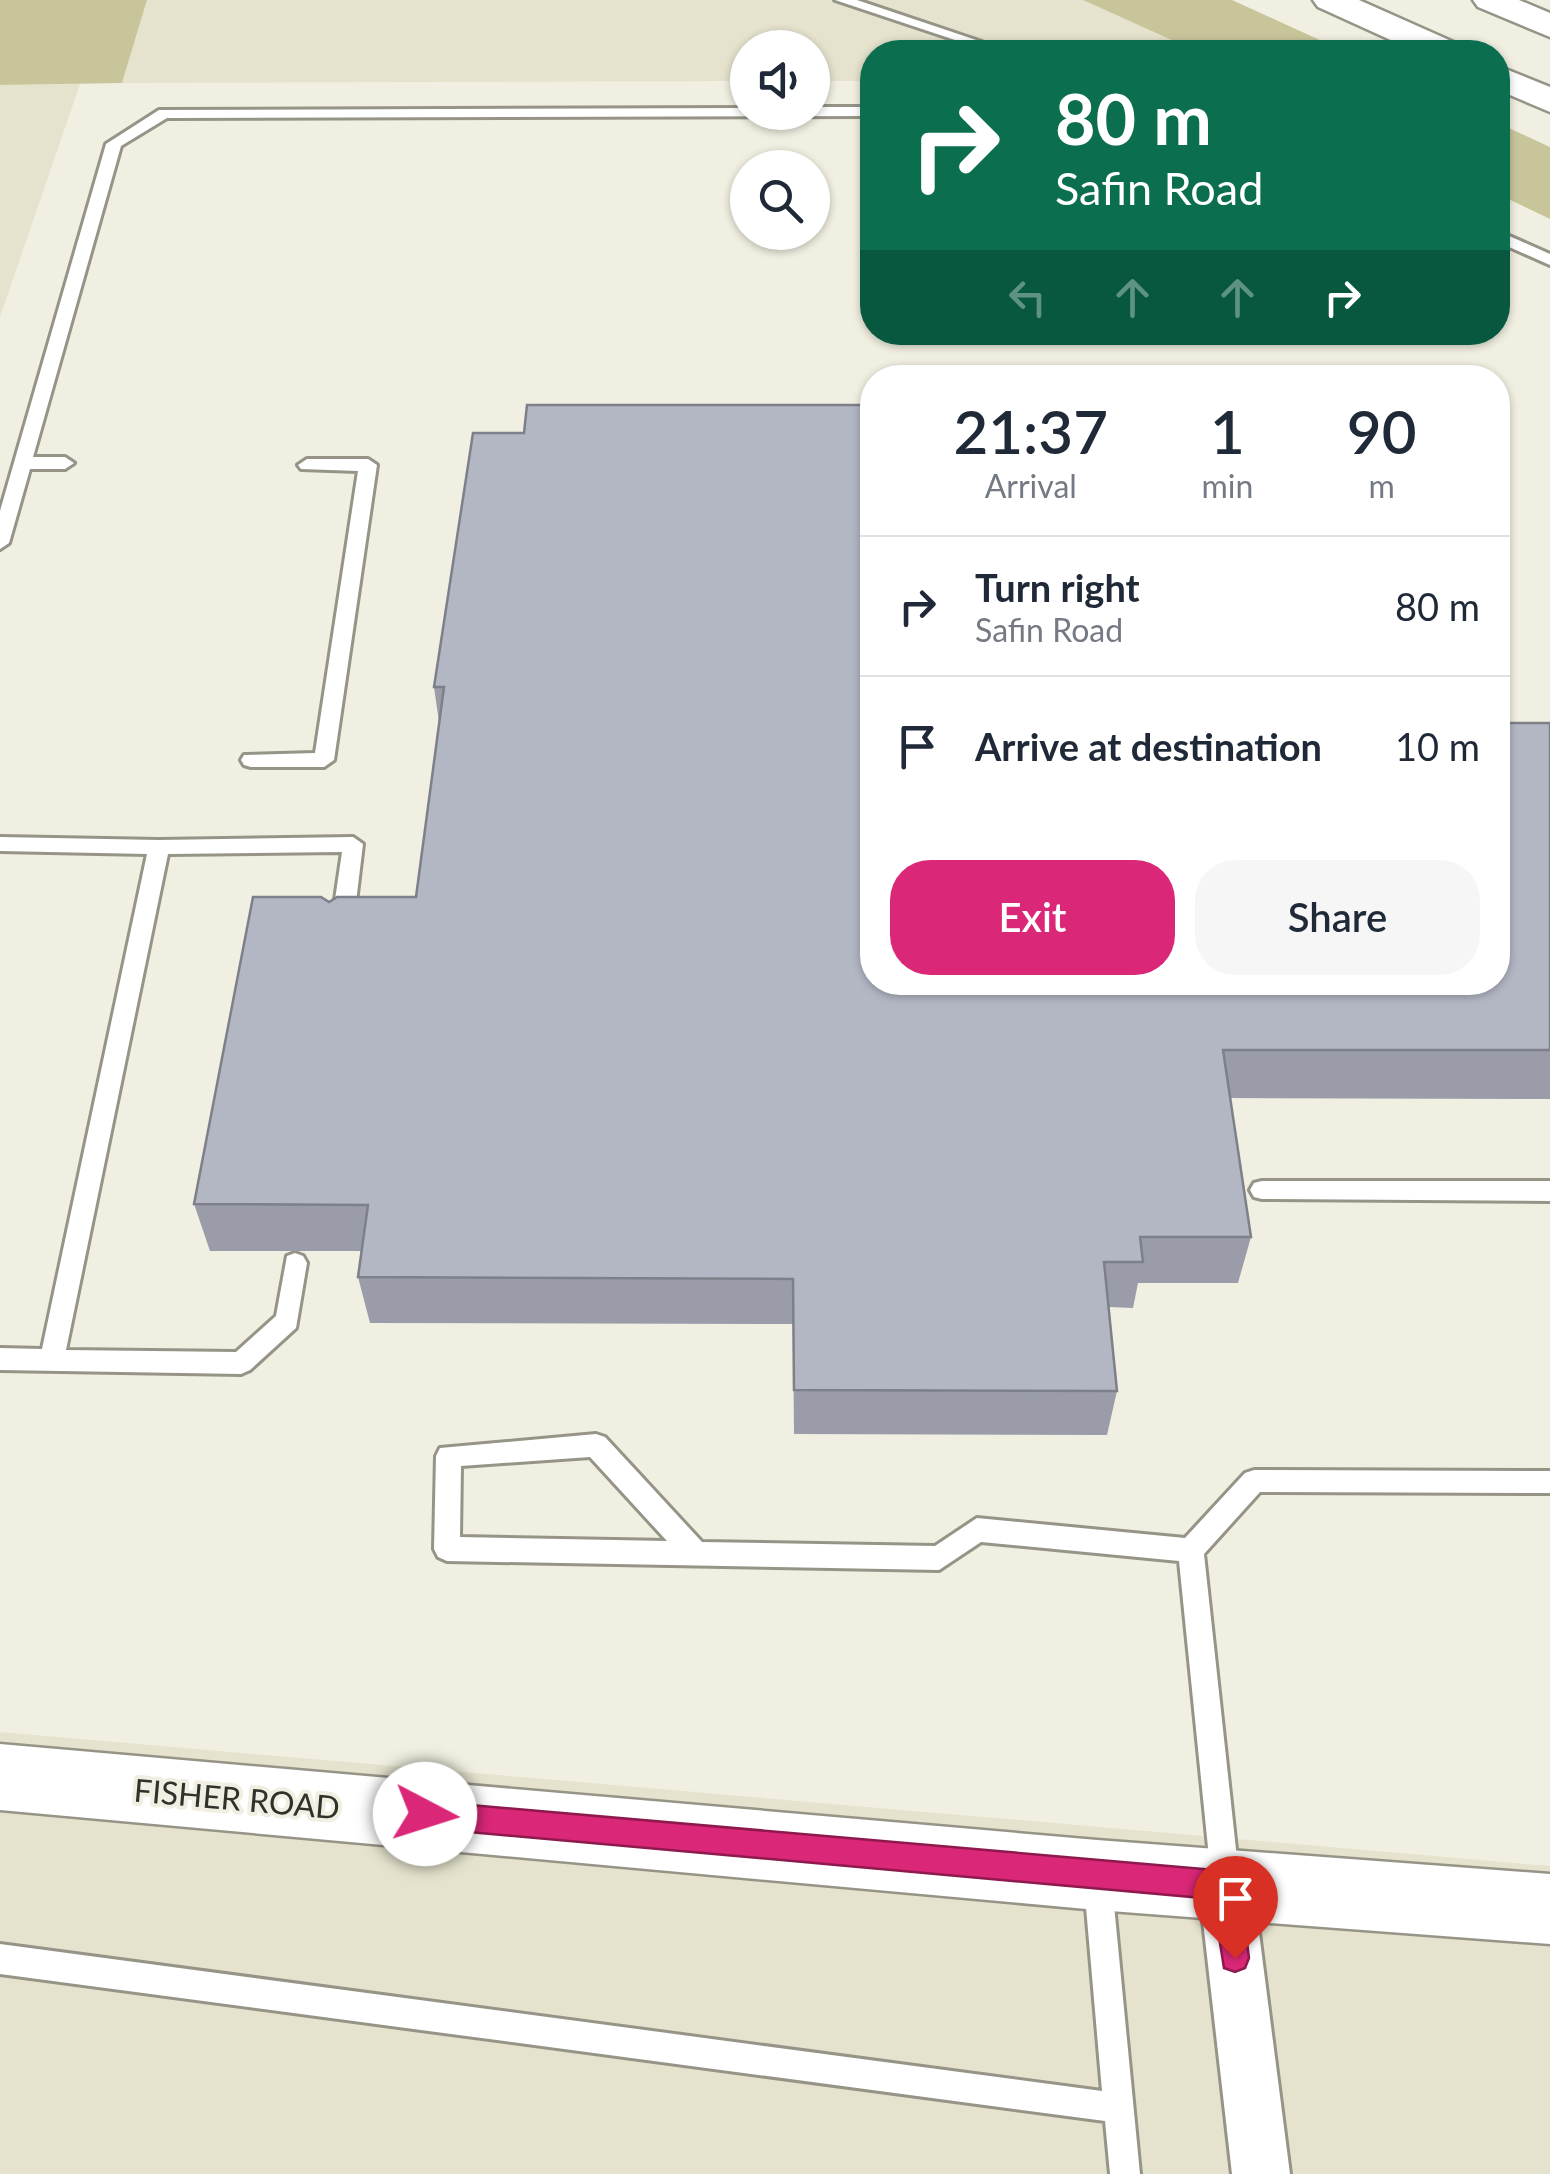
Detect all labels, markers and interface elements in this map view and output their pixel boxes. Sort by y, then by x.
map controls [730,30,830,250]
button: sound [730,30,830,130]
text: 80 m [1055,76,1212,160]
icon: right [890,80,1020,210]
button: search [730,150,830,250]
text: Safin Road [1055,161,1263,215]
icon: left [1000,270,1055,325]
icon: ahead [1105,270,1160,325]
icon: ahead [1210,270,1265,325]
icon: right [1315,270,1370,325]
text: 21:37 [954,395,1108,467]
text: 1 [1210,395,1245,467]
text: 90 [1347,395,1416,467]
text: Arrival [985,466,1077,505]
text: min [1201,466,1253,505]
text: m [1369,466,1395,505]
text: Turn right [975,564,1140,610]
icon: right [890,579,945,634]
text: 80 m [1395,583,1480,629]
text: Safin Road [975,610,1123,649]
icon: arrive [890,719,945,774]
text: Arrive at destination [975,723,1322,769]
text: 10 m [1395,723,1480,769]
button: Exit [890,860,1175,975]
button: Share [1195,860,1480,975]
position arrow [373,1762,477,1866]
street label: FISHER ROAD [132,1770,342,1826]
pin [1193,1856,1278,1959]
icon: arrive [1208,1871,1263,1926]

